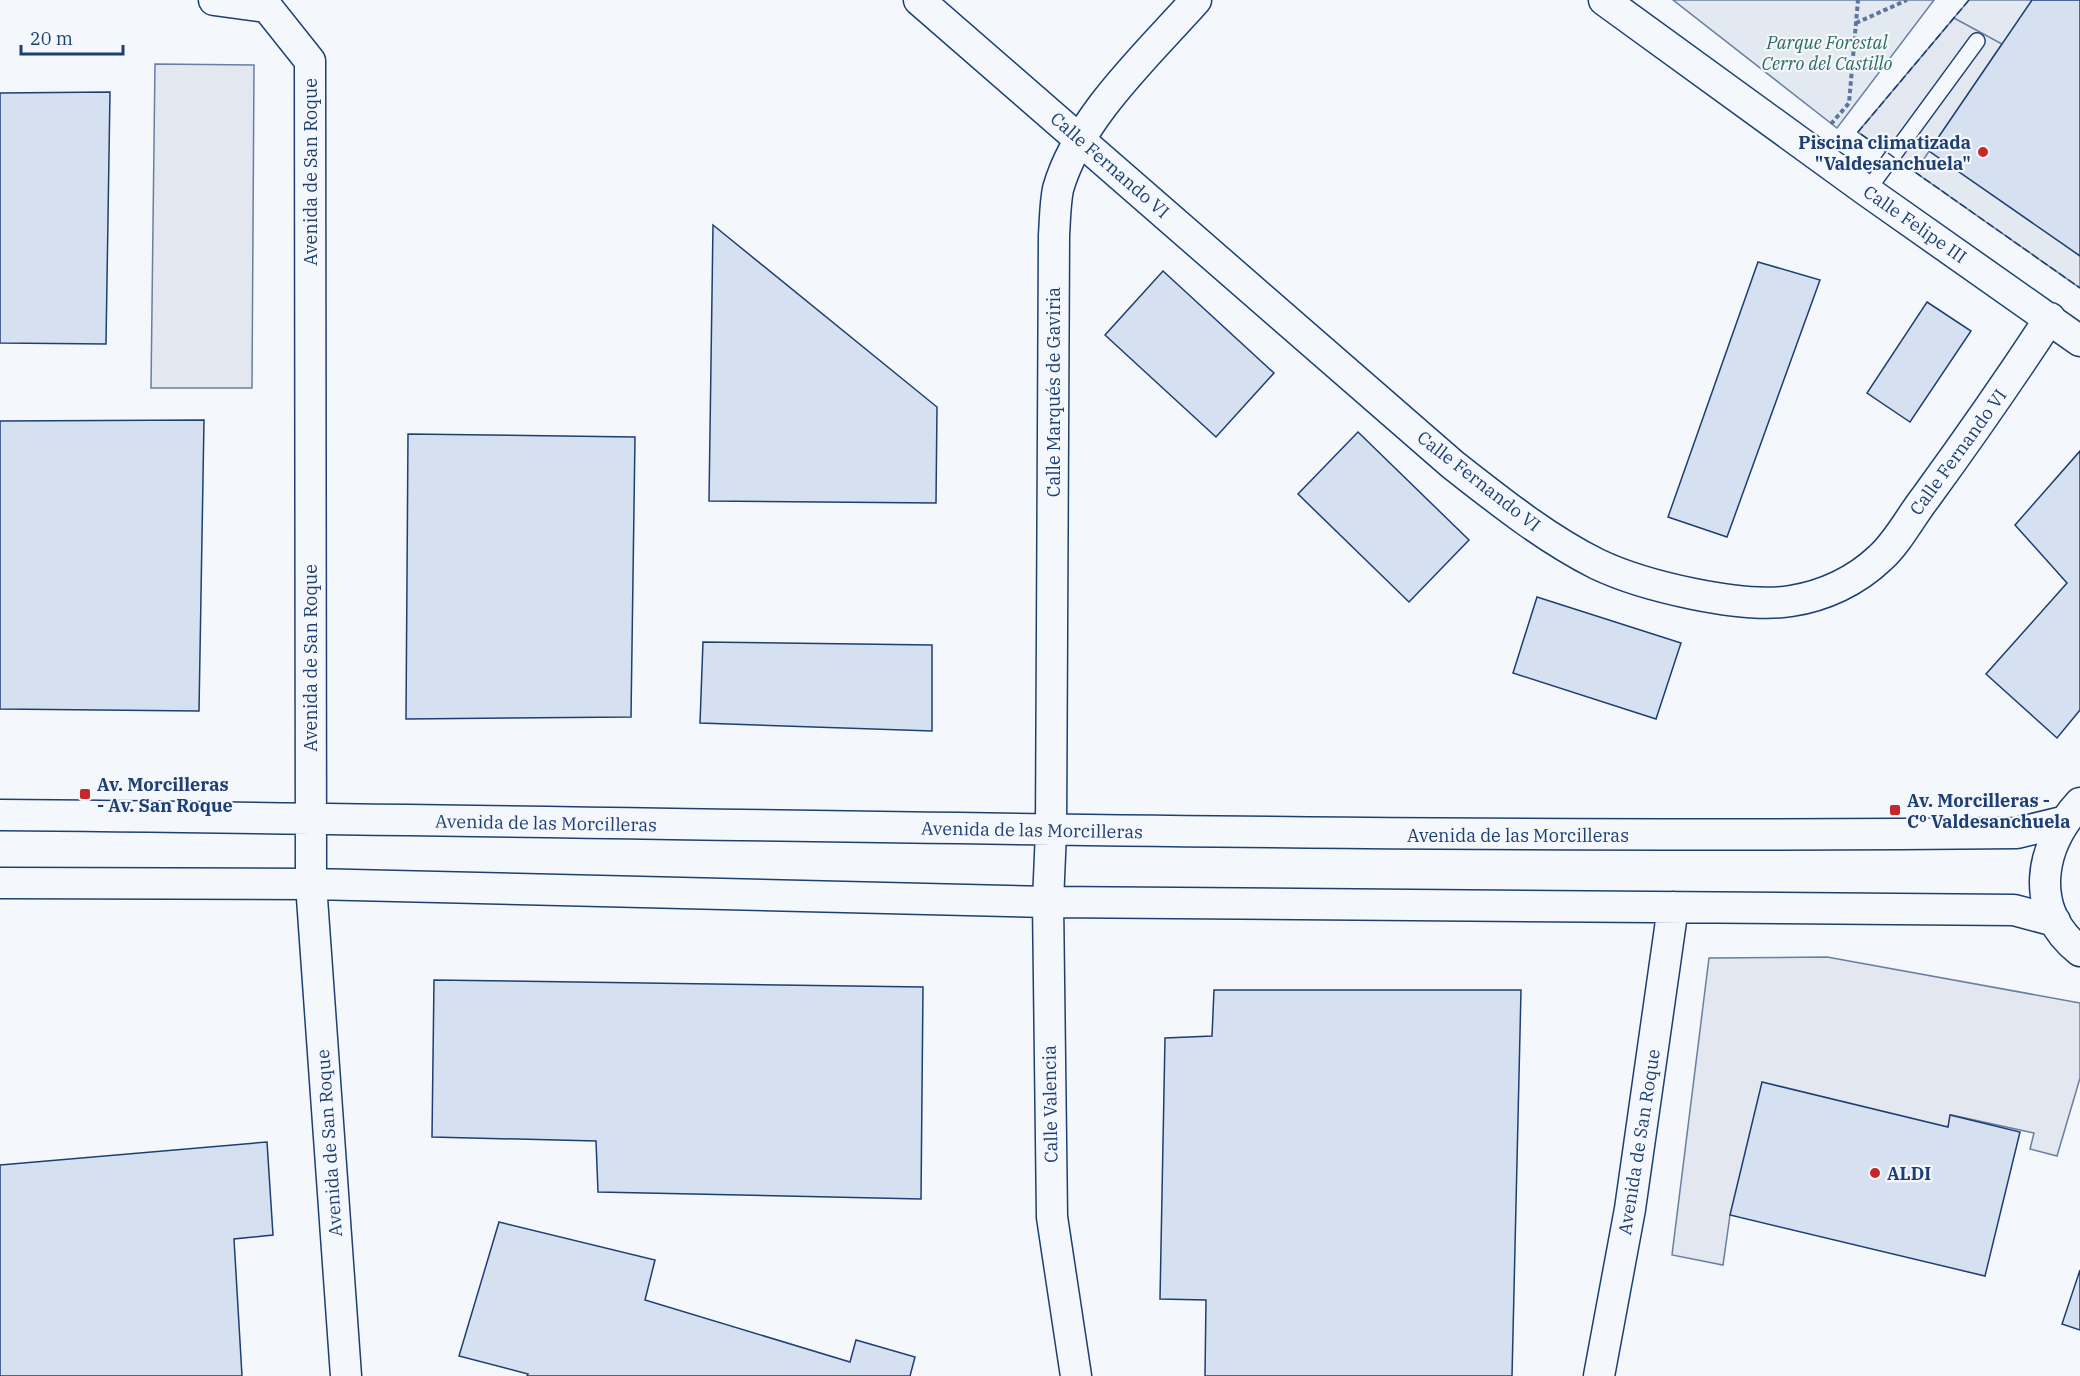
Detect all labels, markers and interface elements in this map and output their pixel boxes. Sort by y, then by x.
scale bar [21,18,123,56]
text: 20 m [30,27,73,50]
park label: Parque Forestal Cerro del Castillo [1761,31,1893,75]
street label: Avenida de San Roque [299,78,322,266]
street label: Calle Fernando VI [1046,107,1174,223]
place label: Piscina climatizada "Valdesanchuela" [1798,131,1971,175]
marker: Piscina climatizada "Valdesanchuela" [1976,145,1990,159]
street label: Calle Felipe III [1859,180,1971,268]
street label: Calle Marqués de Gaviria [1042,287,1065,497]
street label: Calle Fernando VI [1904,384,2012,520]
street label: Calle Fernando VI [1413,426,1545,536]
street label: Avenida de San Roque [299,564,322,752]
place label: Av. Morcilleras - Av. San Roque [97,773,233,817]
marker: Av. Morcilleras - Av. San Roque [78,787,92,801]
place label: Av. Morcilleras - Cº Valdesanchuela [1907,789,2071,833]
marker: Av. Morcilleras - Cº Valdesanchuela [1888,803,1902,817]
street label: Avenida de las Morcilleras [435,810,657,836]
street label: Avenida de las Morcilleras [921,817,1143,843]
street label: Avenida de las Morcilleras [1407,824,1629,847]
street label: Calle Valencia [1037,1045,1063,1163]
street label: Avenida de San Roque [1613,1048,1665,1236]
street label: Avenida de San Roque [311,1049,347,1237]
place label: ALDI [1887,1162,1931,1185]
marker: ALDI [1868,1166,1882,1180]

